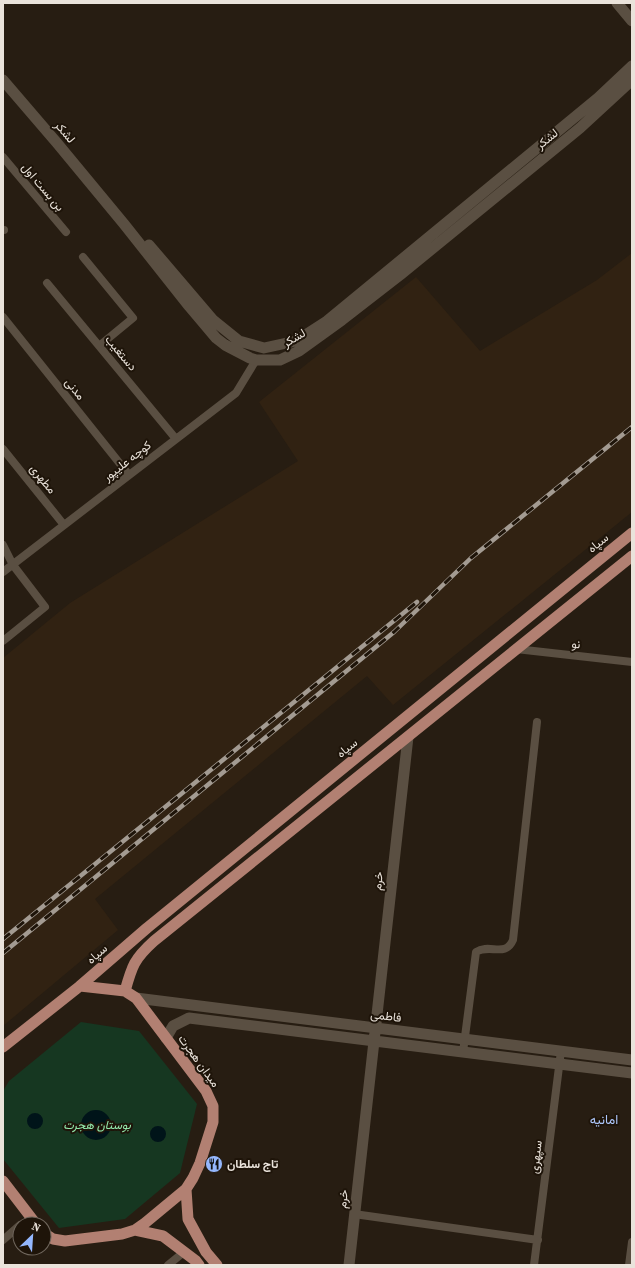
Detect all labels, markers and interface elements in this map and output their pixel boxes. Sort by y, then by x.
street label: لشکر [50,117,79,146]
street label: لشکر [532,125,561,154]
street label: بن بست اول [18,159,68,215]
street label: لشکر [279,325,309,352]
street label: دستغیب [101,332,141,374]
street label: مدنی [61,375,89,403]
street label: کوچه علیپور [99,437,154,485]
street label: مطهری [26,461,60,497]
street label: سپاه [584,530,612,556]
street label: نو [571,636,581,652]
street label: سپاه [333,735,361,761]
street label: خرم [369,871,387,891]
street label: سپاه [83,941,111,967]
street label: فاطمی [369,1006,403,1026]
street label: میدان هجرت [174,1031,224,1091]
district label: امانیه [590,1111,618,1128]
park label: بوستان هجرت [63,1117,131,1133]
street label: سپهری [526,1139,546,1175]
restaurant icon: تاج سلطان [204,1154,224,1174]
place label: تاج سلطان [227,1156,278,1172]
street label: خرم [334,1189,352,1209]
north arrow [12,1216,52,1256]
text: N [29,1219,43,1236]

